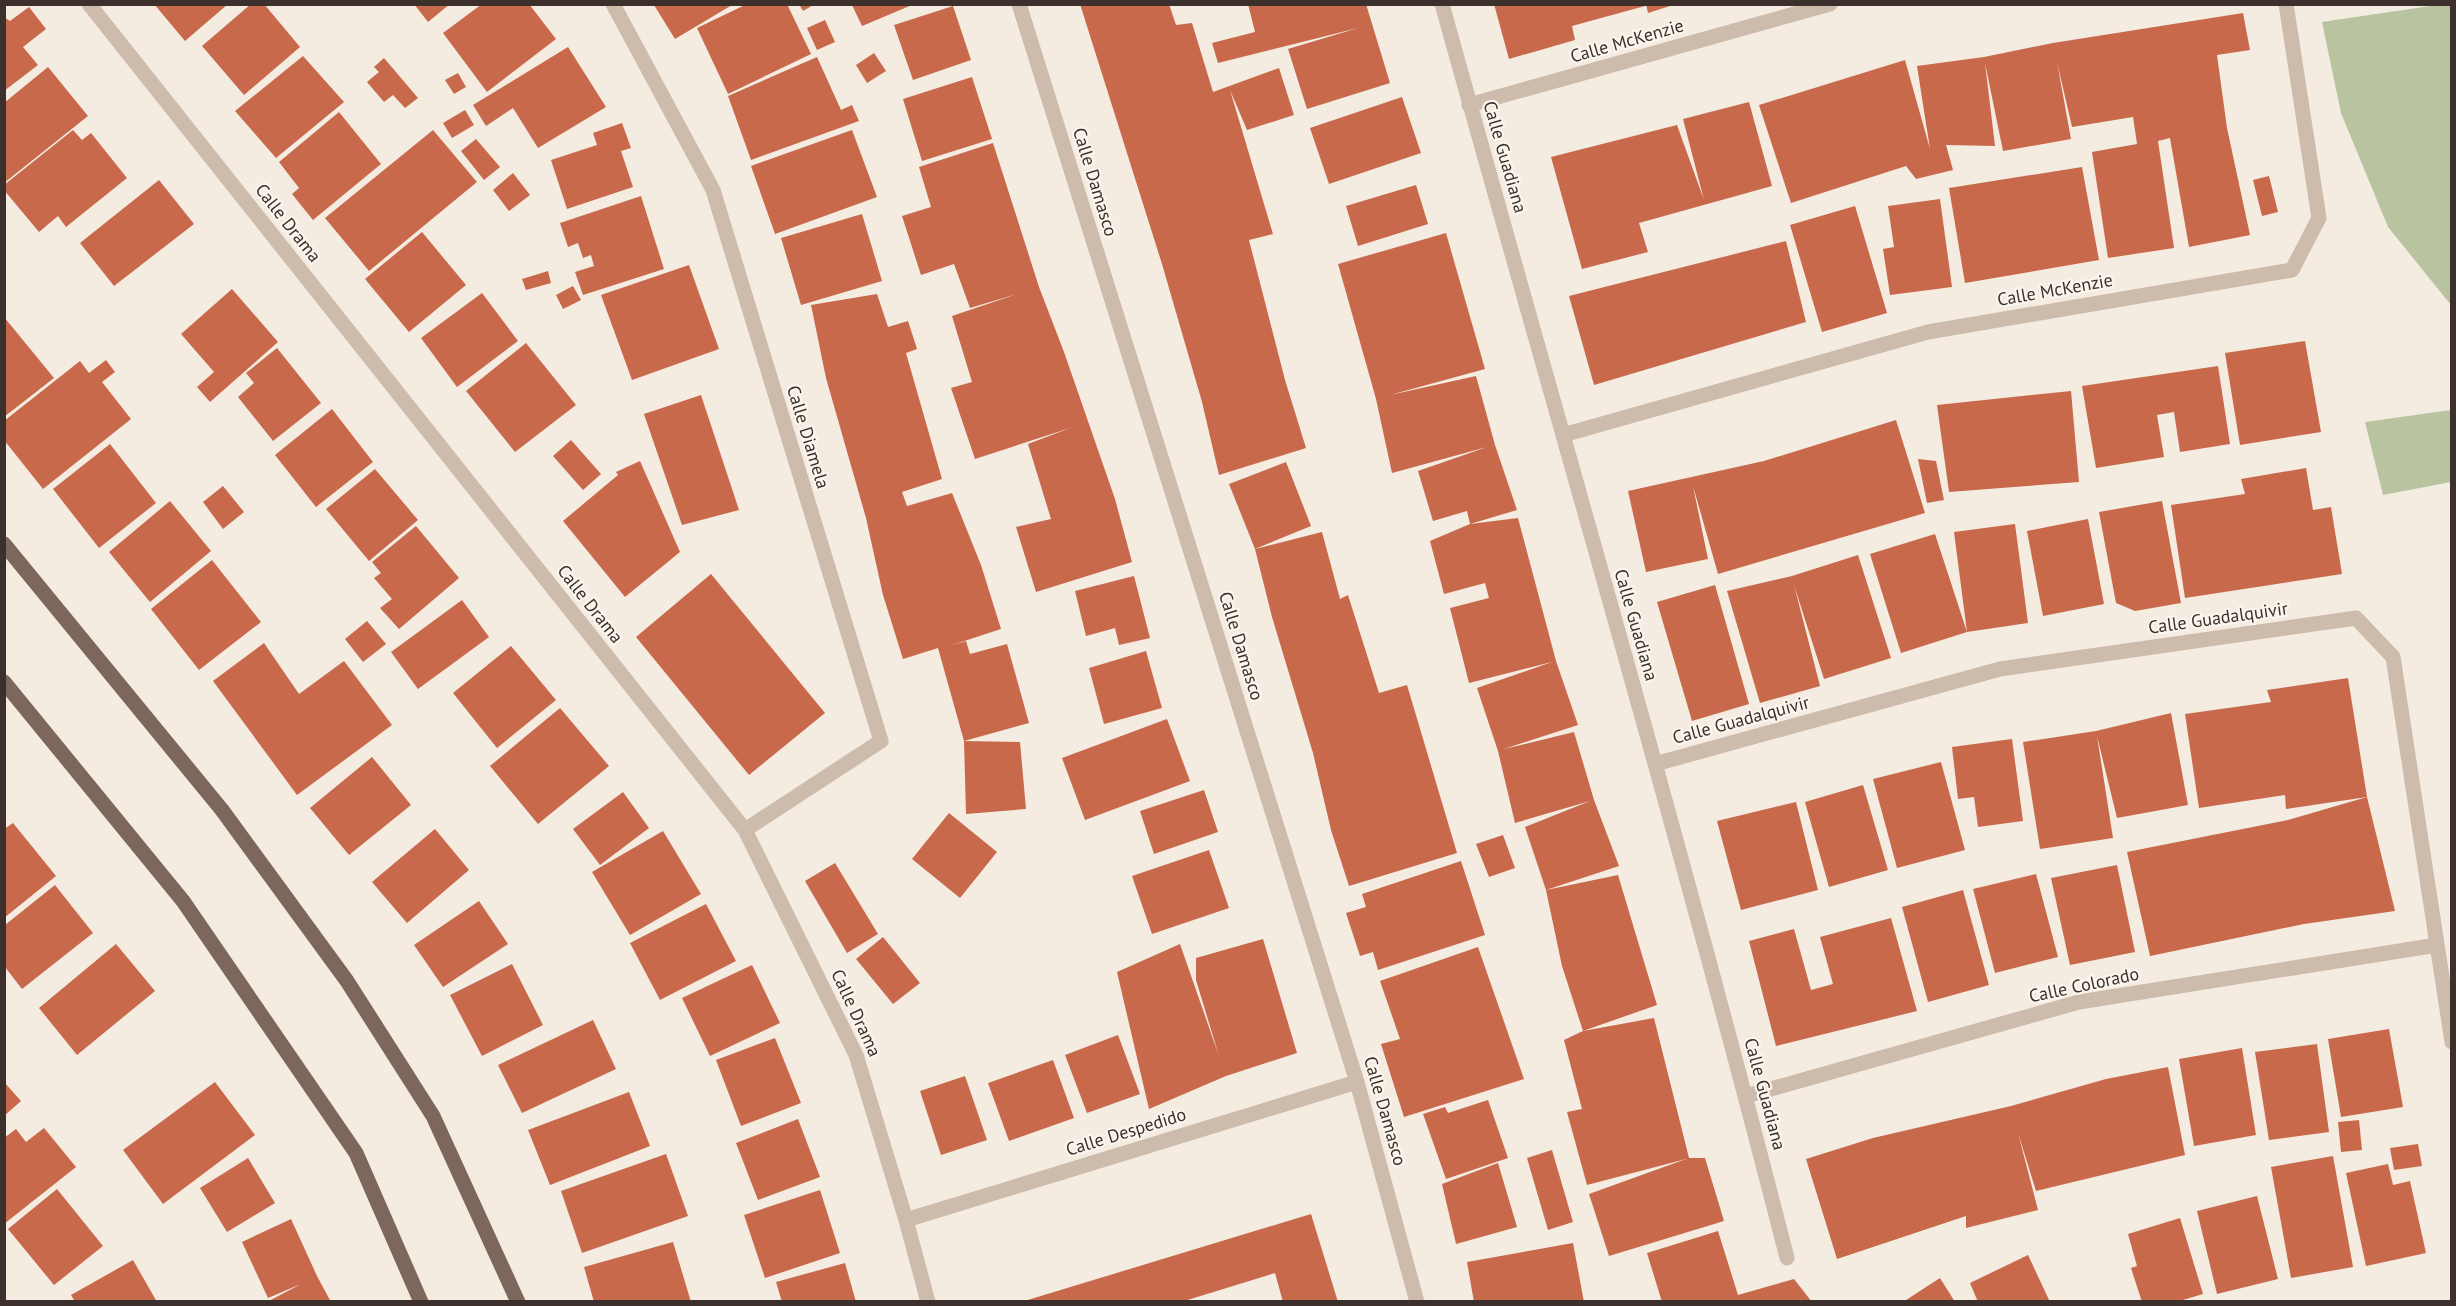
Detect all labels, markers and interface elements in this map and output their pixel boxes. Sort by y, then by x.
street label: Calle McKenzie [1568,13,1686,68]
street label: Calle Guadiana [1479,98,1532,215]
street label: Calle Damasco [1068,125,1123,239]
street label: Calle Drama [250,179,326,267]
street label: Calle McKenzie [1995,268,2114,311]
street label: Calle Diamela [782,382,835,491]
street label: Calle Drama [552,560,628,648]
street label: Calle Guadiana [1610,566,1663,683]
street label: Calle Damasco [1214,589,1269,703]
street label: Calle Guadalquivir [2147,596,2289,639]
street label: Calle Guadalquivir [1670,690,1812,749]
street label: Calle Colorado [2027,962,2141,1007]
street label: Calle Drama [826,965,887,1060]
street label: Calle Guadiana [1739,1035,1792,1152]
street label: Calle Damasco [1359,1054,1412,1168]
street label: Calle Despedido [1063,1102,1189,1161]

